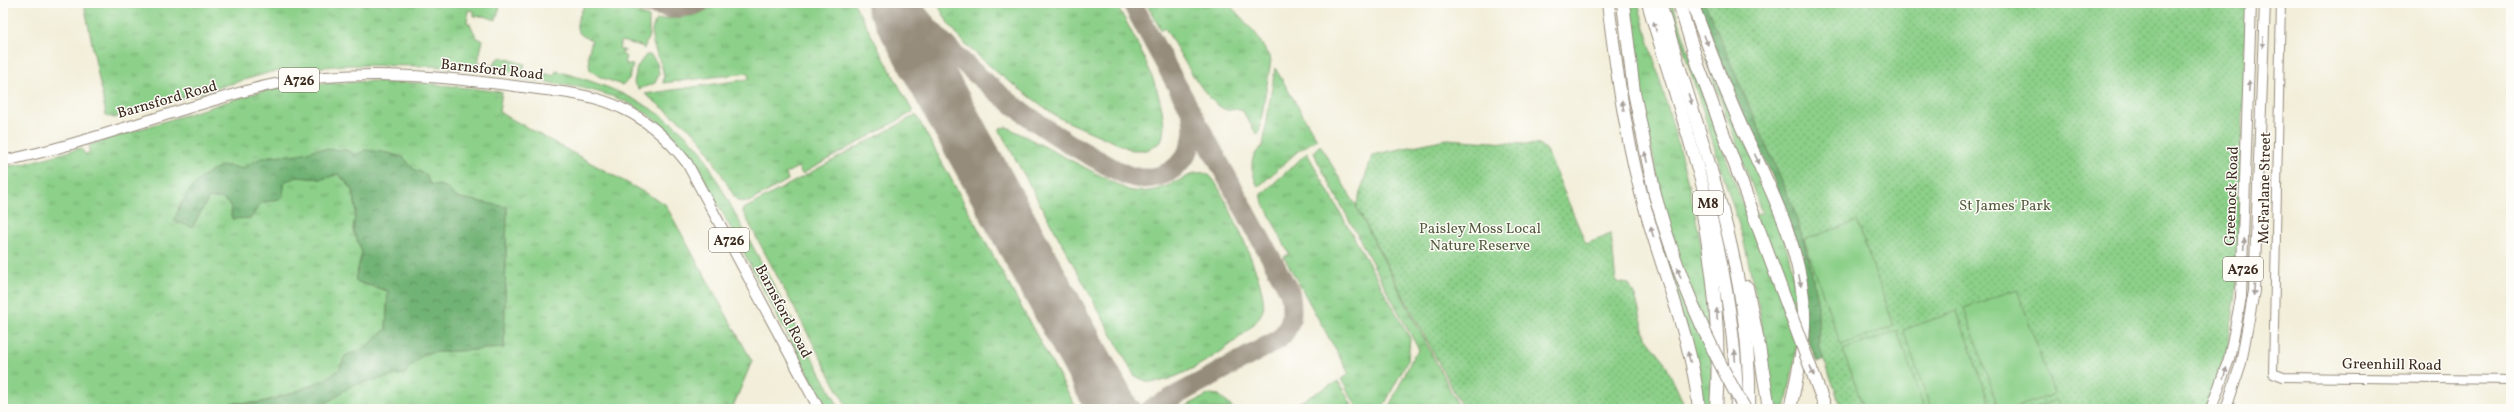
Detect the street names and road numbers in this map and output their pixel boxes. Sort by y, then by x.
street label: Barnsford Road [439,55,544,86]
road number: A726 [279,68,319,92]
street label: Barnsford Road [115,76,220,125]
street label: McFarlane Street [2254,132,2277,244]
street label: Greenock Road [2220,146,2245,246]
road number: M8 [1693,191,1723,215]
road number: A726 [709,228,749,252]
road number: A726 [2223,257,2263,281]
street label: Barnsford Road [749,261,816,362]
street label: Greenhill Road [2342,354,2442,377]

